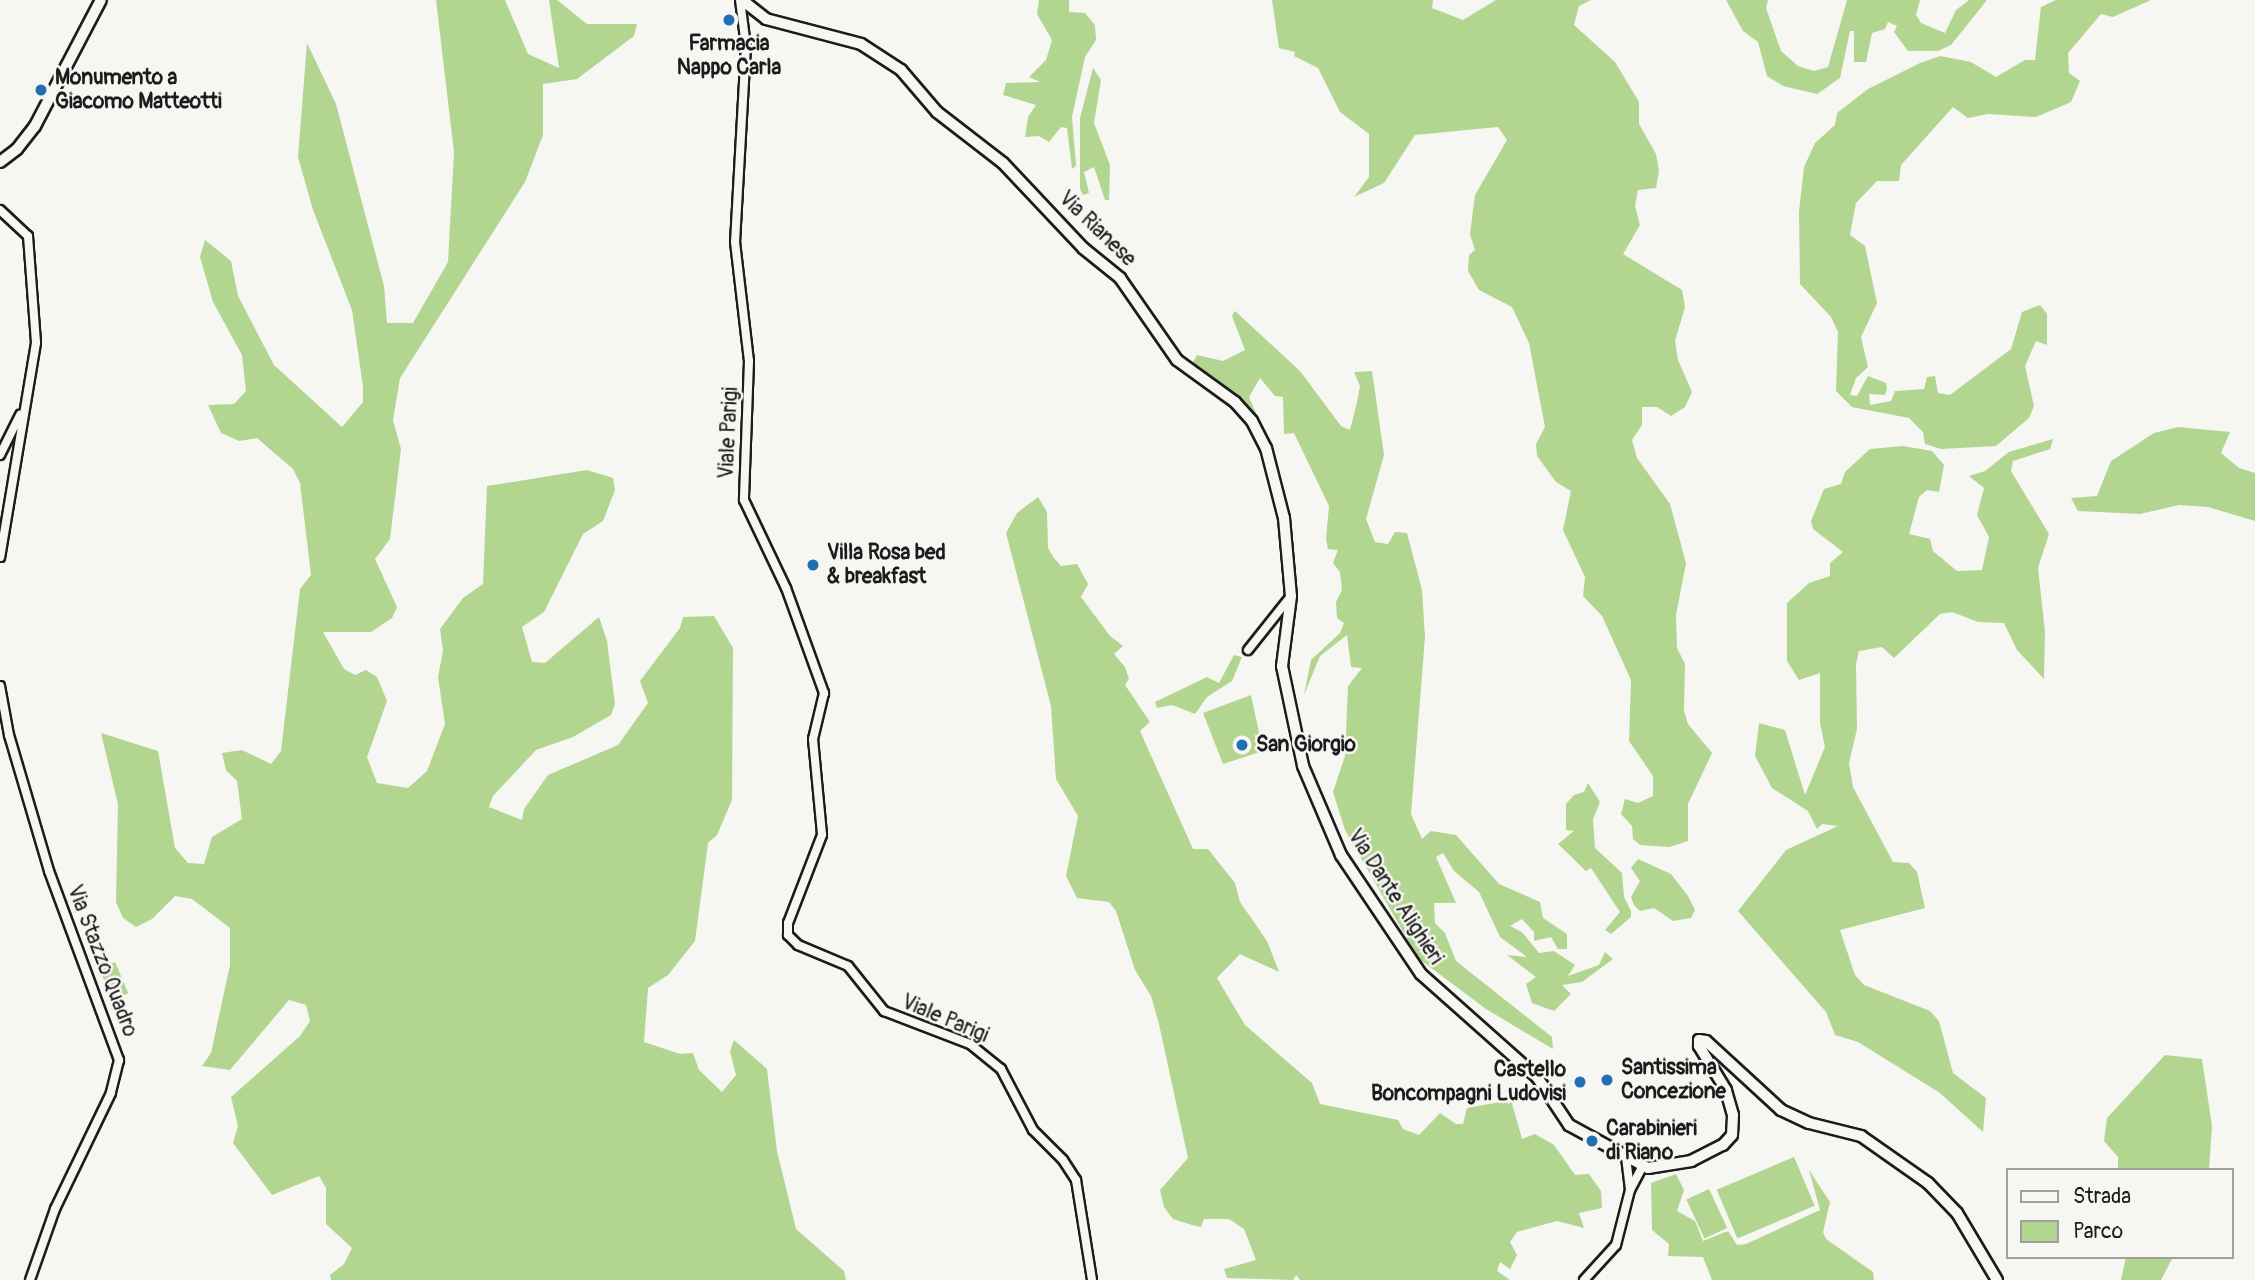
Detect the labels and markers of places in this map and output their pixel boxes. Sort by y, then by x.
marker: Farmacia Nappo Carla [721,12,737,28]
place label: Farmacia Nappo Carla [677,31,781,81]
place label: Monumento a Giacomo Matteotti [55,65,222,115]
marker: Monumento a Giacomo Matteotti [33,82,49,98]
place label: Villa Rosa bed & breakfast [827,540,946,590]
marker: Villa Rosa bed & breakfast [805,557,821,573]
place label: San Giorgio [1256,732,1356,758]
marker: San Giorgio [1234,737,1250,753]
place label: Santissima Concezione [1621,1055,1726,1105]
place label: Castello Boncompagni Ludovisi [1371,1057,1566,1107]
marker: Santissima Concezione [1599,1072,1615,1088]
marker: Castello Boncompagni Ludovisi [1572,1074,1588,1090]
place label: Carabinieri di Riano [1606,1116,1697,1166]
marker: Carabinieri di Riano [1584,1133,1600,1149]

